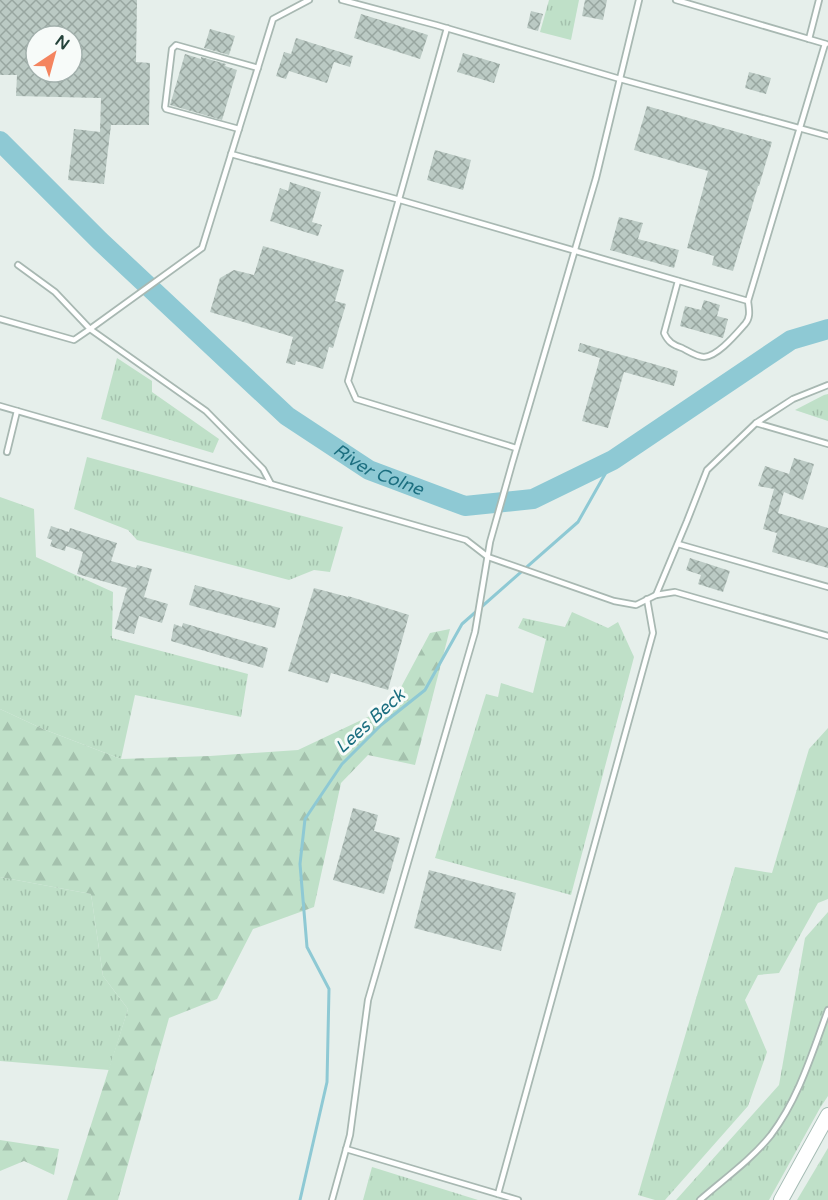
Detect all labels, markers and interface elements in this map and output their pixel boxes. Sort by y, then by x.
north arrow [24,24,84,84]
text: N [51,31,73,55]
water label: River Colne [329,439,427,501]
water label: Lees Beck [331,683,410,758]

